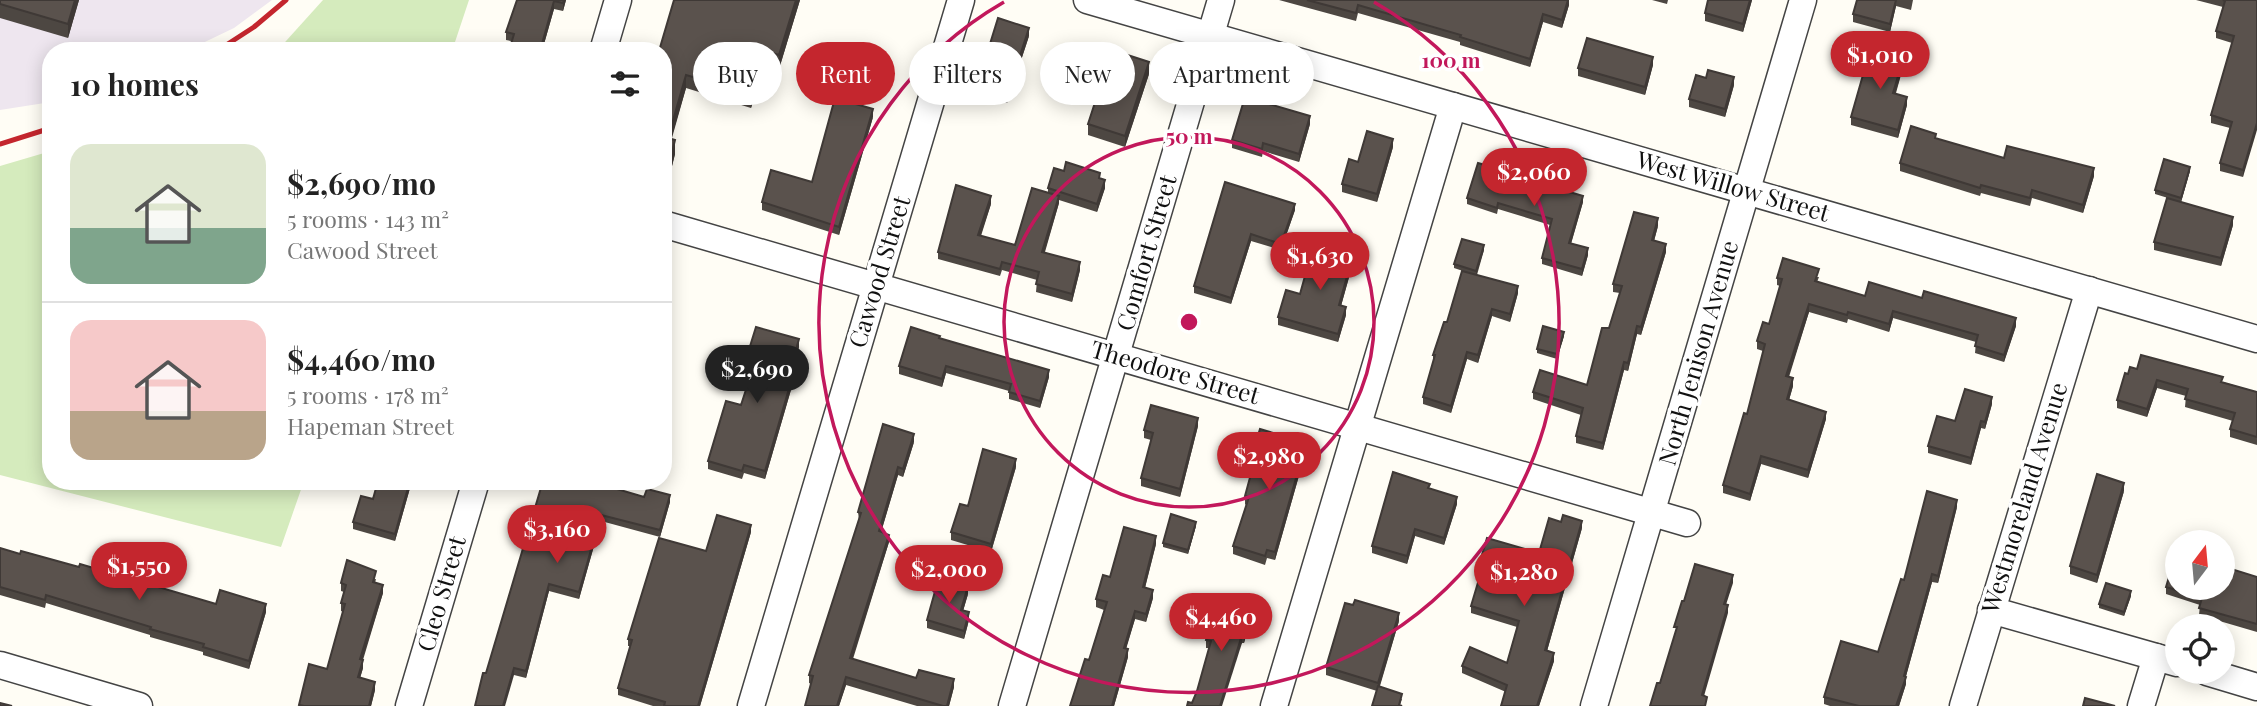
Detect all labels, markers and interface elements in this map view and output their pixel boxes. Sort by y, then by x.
pin: $1,010 [1823,32,1937,91]
text: $1,010 [1847,38,1913,69]
chip: Buy [693,42,782,105]
chip: Rent [796,42,895,105]
chip: Filters [909,42,1026,105]
chip: New [1040,42,1135,105]
chip: Apartment [1149,42,1314,105]
text: 100 m [1421,45,1481,73]
text: 10 homes [70,64,199,104]
icon: filters [606,65,644,103]
text: 50 m [1165,121,1213,149]
street label: West Willow Street [1632,142,1834,228]
pin: $2,060 [1477,148,1591,208]
text: $2,060 [1497,155,1571,186]
text: $2,690/mo [287,163,436,203]
street label: Comfort Street [1108,170,1183,334]
icon: home [126,172,210,256]
street label: Cawood Street [840,191,917,351]
text: 5 rooms · 143 m² [287,203,449,234]
pin: $1,630 [1263,232,1377,292]
text: Cawood Street [287,234,438,265]
street label: North Jenison Avenue [1650,236,1744,469]
text: $1,630 [1286,239,1354,270]
centre of rings [1177,310,1201,334]
street label: Theodore Street [1087,332,1264,411]
text: $4,460/mo [287,339,435,379]
pin: $2,690 [700,346,814,405]
icon: home [126,348,210,432]
text: $2,690 [721,352,793,383]
street label: Westmoreland Avenue [1972,378,2073,618]
text: 5 rooms · 178 m² [287,379,449,410]
text: Hapeman Street [287,410,454,441]
pin: $2,980 [1212,433,1326,492]
text: $2,980 [1233,439,1305,470]
pin: $3,160 [500,505,614,565]
text: $3,160 [523,512,591,543]
north arrow [2165,530,2235,600]
map controls [2165,530,2235,684]
street label: Cleo Street [408,531,472,655]
pin: $1,550 [82,542,196,602]
pin: $2,000 [892,546,1006,605]
pin: $1,280 [1467,548,1581,608]
text: $1,550 [107,549,171,580]
text: $2,000 [911,552,987,583]
text: $1,280 [1490,555,1558,586]
pin: $4,460 [1164,594,1278,653]
text: $4,460 [1185,600,1257,631]
button: locate [2165,614,2235,684]

